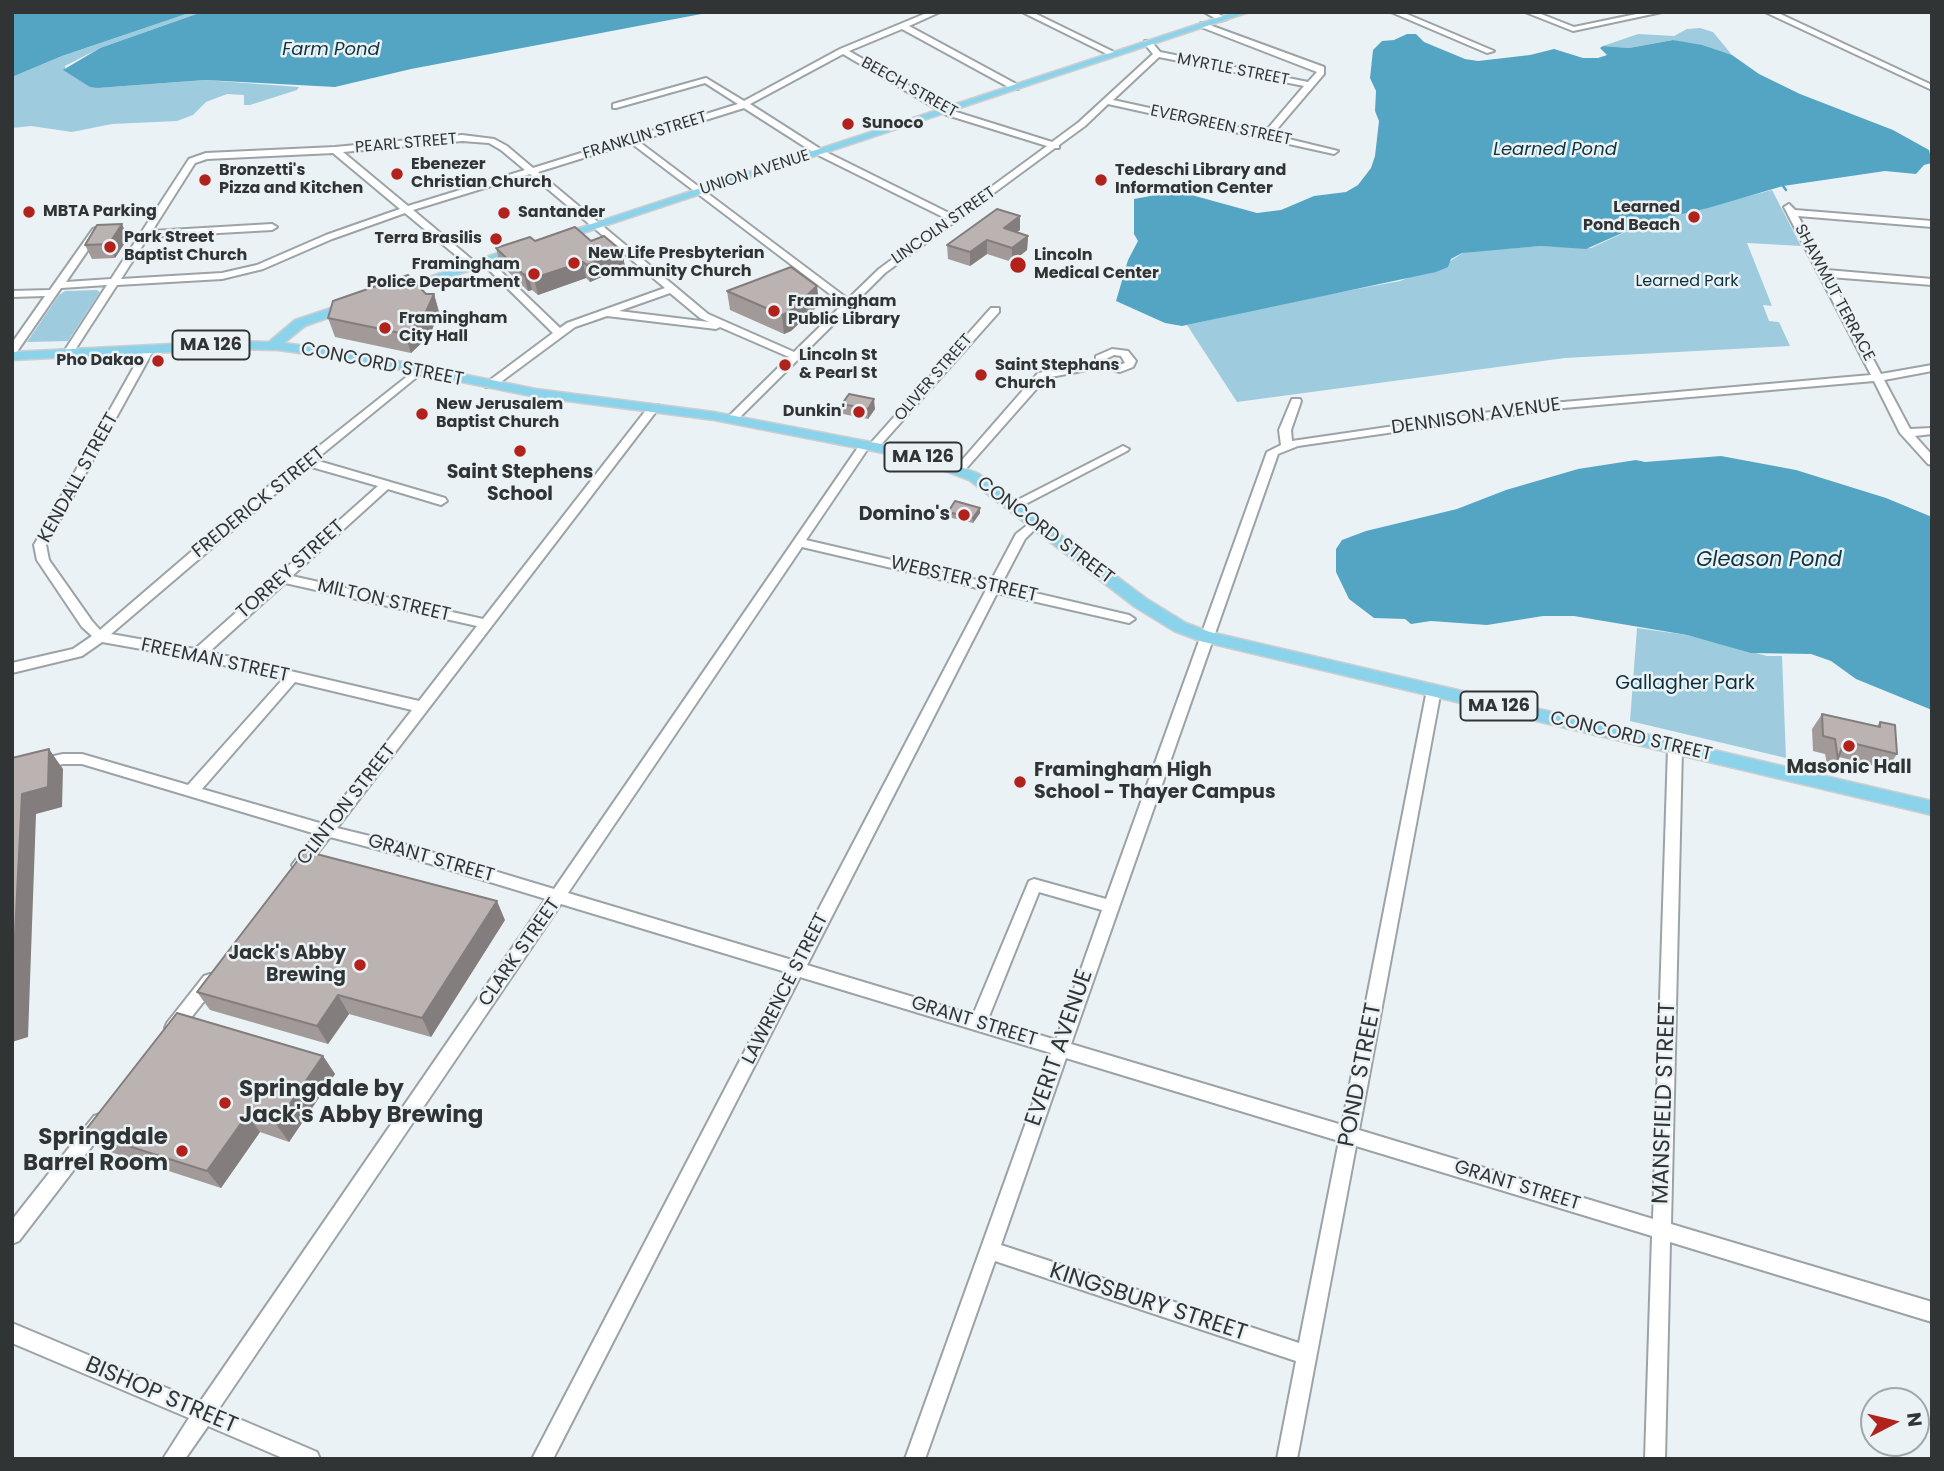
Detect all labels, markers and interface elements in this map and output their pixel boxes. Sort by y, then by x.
water label: Farm Pond [282,39,380,61]
street label: MYRTLE STREET [1175,50,1291,90]
street label: BEECH STREET [858,54,960,122]
street label: EVERGREEN STREET [1149,102,1293,150]
street label: FRANKLIN STREET [581,108,709,164]
place label: Sunoco [862,114,923,134]
marker: Sunoco [840,116,856,132]
street label: PEARL STREET [354,130,458,158]
water label: Learned Pond [1493,139,1617,161]
street label: UNION AVENUE [698,146,812,200]
place label: Ebenezer Christian Church [411,155,552,193]
place label: Bronzetti's Pizza and Kitchen [219,161,363,199]
place label: Tedeschi Library and Information Center [1115,161,1286,199]
marker: Ebenezer Christian Church [389,166,405,182]
marker: Bronzetti's Pizza and Kitchen [197,172,213,188]
marker: Tedeschi Library and Information Center [1093,172,1109,188]
street label: LINCOLN STREET [888,183,1000,269]
place label: Learned Pond Beach [1583,198,1680,236]
place label: MBTA Parking [43,202,157,222]
place label: Santander [518,203,605,223]
marker: MBTA Parking [21,204,37,220]
marker: Santander [496,205,512,221]
marker: Learned Pond Beach [1686,209,1702,225]
street label: SHAWMUT TERRACE [1790,221,1878,365]
place label: Park Street Baptist Church [124,228,247,266]
place label: Terra Brasilis [374,229,482,249]
marker: Terra Brasilis [488,231,504,247]
marker: Park Street Baptist Church [102,239,118,255]
place label: New Life Presbyterian Community Church [588,244,765,282]
place label: Lincoln Medical Center [1034,246,1159,284]
place label: Framingham Police Department [367,255,520,293]
marker: New Life Presbyterian Community Church [566,255,582,271]
marker: Lincoln Medical Center [1008,255,1028,275]
marker: Framingham Police Department [526,266,542,282]
park label: Learned Park [1635,272,1739,292]
place label: Framingham Public Library [788,292,900,330]
marker: Framingham Public Library [766,303,782,319]
place label: Framingham City Hall [399,309,507,347]
marker: Framingham City Hall [377,320,393,336]
road number: MA 126 [172,330,249,360]
street label: OLIVER STREET [891,330,977,426]
street label: CONCORD STREET [299,338,465,392]
place label: Lincoln St & Pearl St [799,346,877,384]
place label: Pho Dakao [56,351,144,371]
marker: Pho Dakao [150,353,166,369]
place label: Saint Stephans Church [995,356,1120,394]
marker: Lincoln St & Pearl St [777,357,793,373]
marker: Saint Stephans Church [973,367,989,383]
street label: DENNISON AVENUE [1390,394,1562,440]
place label: New Jerusalem Baptist Church [436,395,563,433]
place label: Dunkin' [783,402,845,422]
marker: Dunkin' [851,404,867,420]
marker: New Jerusalem Baptist Church [414,406,430,422]
street label: KENDALL STREET [34,409,124,547]
street label: FREDERICK STREET [188,442,330,564]
marker: Saint Stephens School [512,443,528,459]
road number: MA 126 [884,443,962,472]
place label: Saint Stephens School [447,462,593,506]
street label: CONCORD STREET [972,472,1118,590]
place label: Domino's [859,504,950,526]
marker: Domino's [956,507,972,523]
street label: TORREY STREET [232,516,350,624]
water label: Gleason Pond [1696,548,1842,574]
street label: WEBSTER STREET [888,552,1040,608]
street label: MILTON STREET [315,575,453,627]
street label: FREEMAN STREET [139,634,291,688]
park label: Gallagher Park [1615,673,1755,695]
road number: MA 126 [1460,692,1538,720]
street label: CONCORD STREET [1548,707,1714,767]
marker: Masonic Hall [1841,738,1857,754]
street label: CLINTON STREET [293,740,401,870]
place label: Masonic Hall [1787,757,1911,779]
place label: Framingham High School - Thayer Campus [1034,760,1275,804]
marker: Framingham High School - Thayer Campus [1012,774,1028,790]
street label: GRANT STREET [365,830,497,888]
street label: CLARK STREET [474,895,566,1011]
street label: LAWRENCE STREET [738,910,834,1068]
place label: Jack's Abby Brewing [228,943,346,987]
marker: Jack's Abby Brewing [352,957,368,973]
street label: EVERIT AVENUE [1020,966,1100,1130]
street label: GRANT STREET [908,992,1040,1052]
street label: POND STREET [1334,1001,1388,1149]
street label: MANSFIELD STREET [1648,1001,1682,1205]
place label: Springdale by Jack's Abby Brewing [239,1076,483,1130]
marker: Springdale by Jack's Abby Brewing [217,1095,233,1111]
place label: Springdale Barrel Room [23,1124,168,1178]
marker: Springdale Barrel Room [174,1143,190,1159]
street label: GRANT STREET [1451,1156,1583,1216]
street label: KINGSBURY STREET [1046,1258,1250,1348]
street label: BISHOP STREET [81,1352,241,1440]
north arrow [1860,1387,1930,1457]
text: N [1900,1411,1929,1428]

